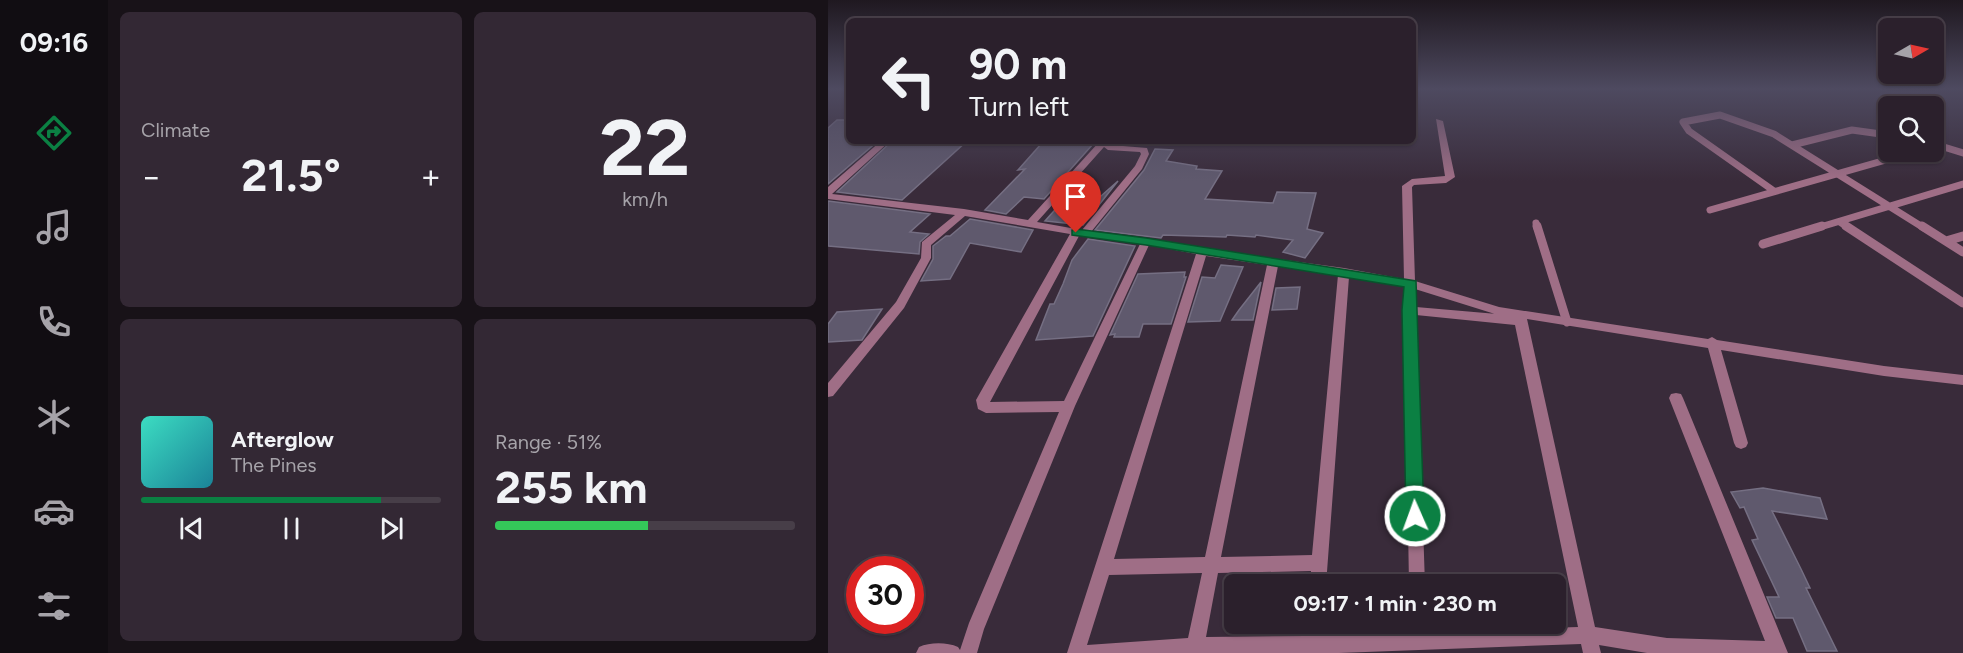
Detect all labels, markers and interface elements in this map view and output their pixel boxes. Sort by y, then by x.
north arrow [1878,18,1944,84]
map controls [1878,18,1944,162]
text: 09:16 [20,26,88,59]
text: 90 m [969,39,1067,90]
icon: left [870,42,948,120]
text: Turn left [969,90,1069,123]
button: search [1878,96,1944,162]
text: 22 [600,101,690,195]
icon: directions [33,112,75,154]
text: Climate [141,118,210,142]
text: 21.5° [241,148,341,202]
text: − [141,157,162,196]
text: + [420,157,441,196]
pin [1050,171,1101,233]
icon: arrive [1059,180,1092,213]
text: km/h [622,187,668,211]
icon: music [33,206,75,248]
icon: phone [33,301,75,343]
icon: climate [33,396,75,438]
text: Afterglow [231,426,334,453]
text: Range · 51% [495,430,602,454]
text: The Pines [231,453,317,477]
text: 255 km [495,460,648,514]
position arrow [1383,484,1447,548]
icon: car [33,490,75,532]
icon: previous [175,512,208,545]
icon: pause [275,512,308,545]
icon: next [375,512,408,545]
speed limit sign: 30 [846,556,924,634]
icon: filters [33,585,75,627]
text: 09:17 · 1 min · 230 m [1293,590,1497,617]

